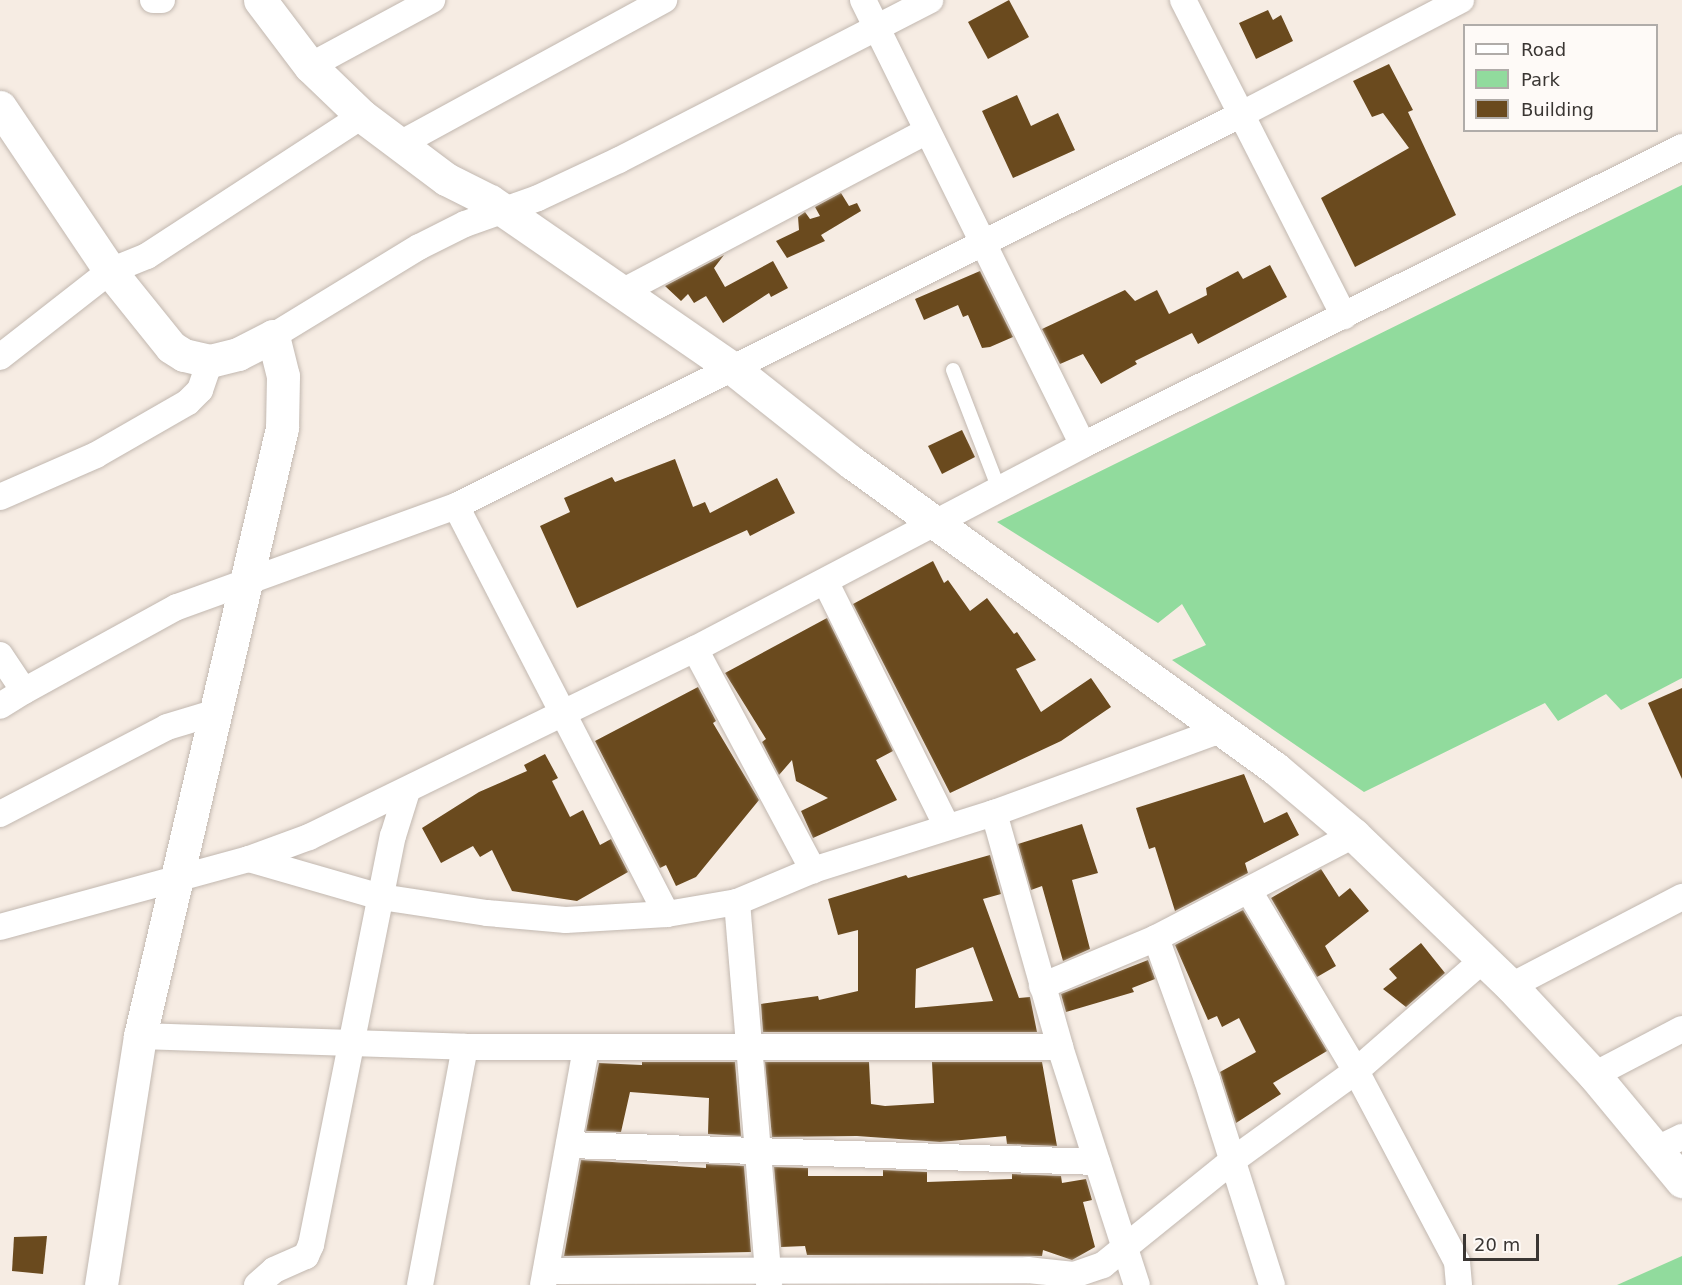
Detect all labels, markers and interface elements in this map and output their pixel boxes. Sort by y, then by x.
legend [1463,24,1658,132]
text: Road [1521,39,1566,60]
text: Park [1521,69,1560,90]
text: Building [1521,99,1594,120]
scale bar [1466,1222,1542,1260]
text: 20 m [1474,1234,1520,1255]

